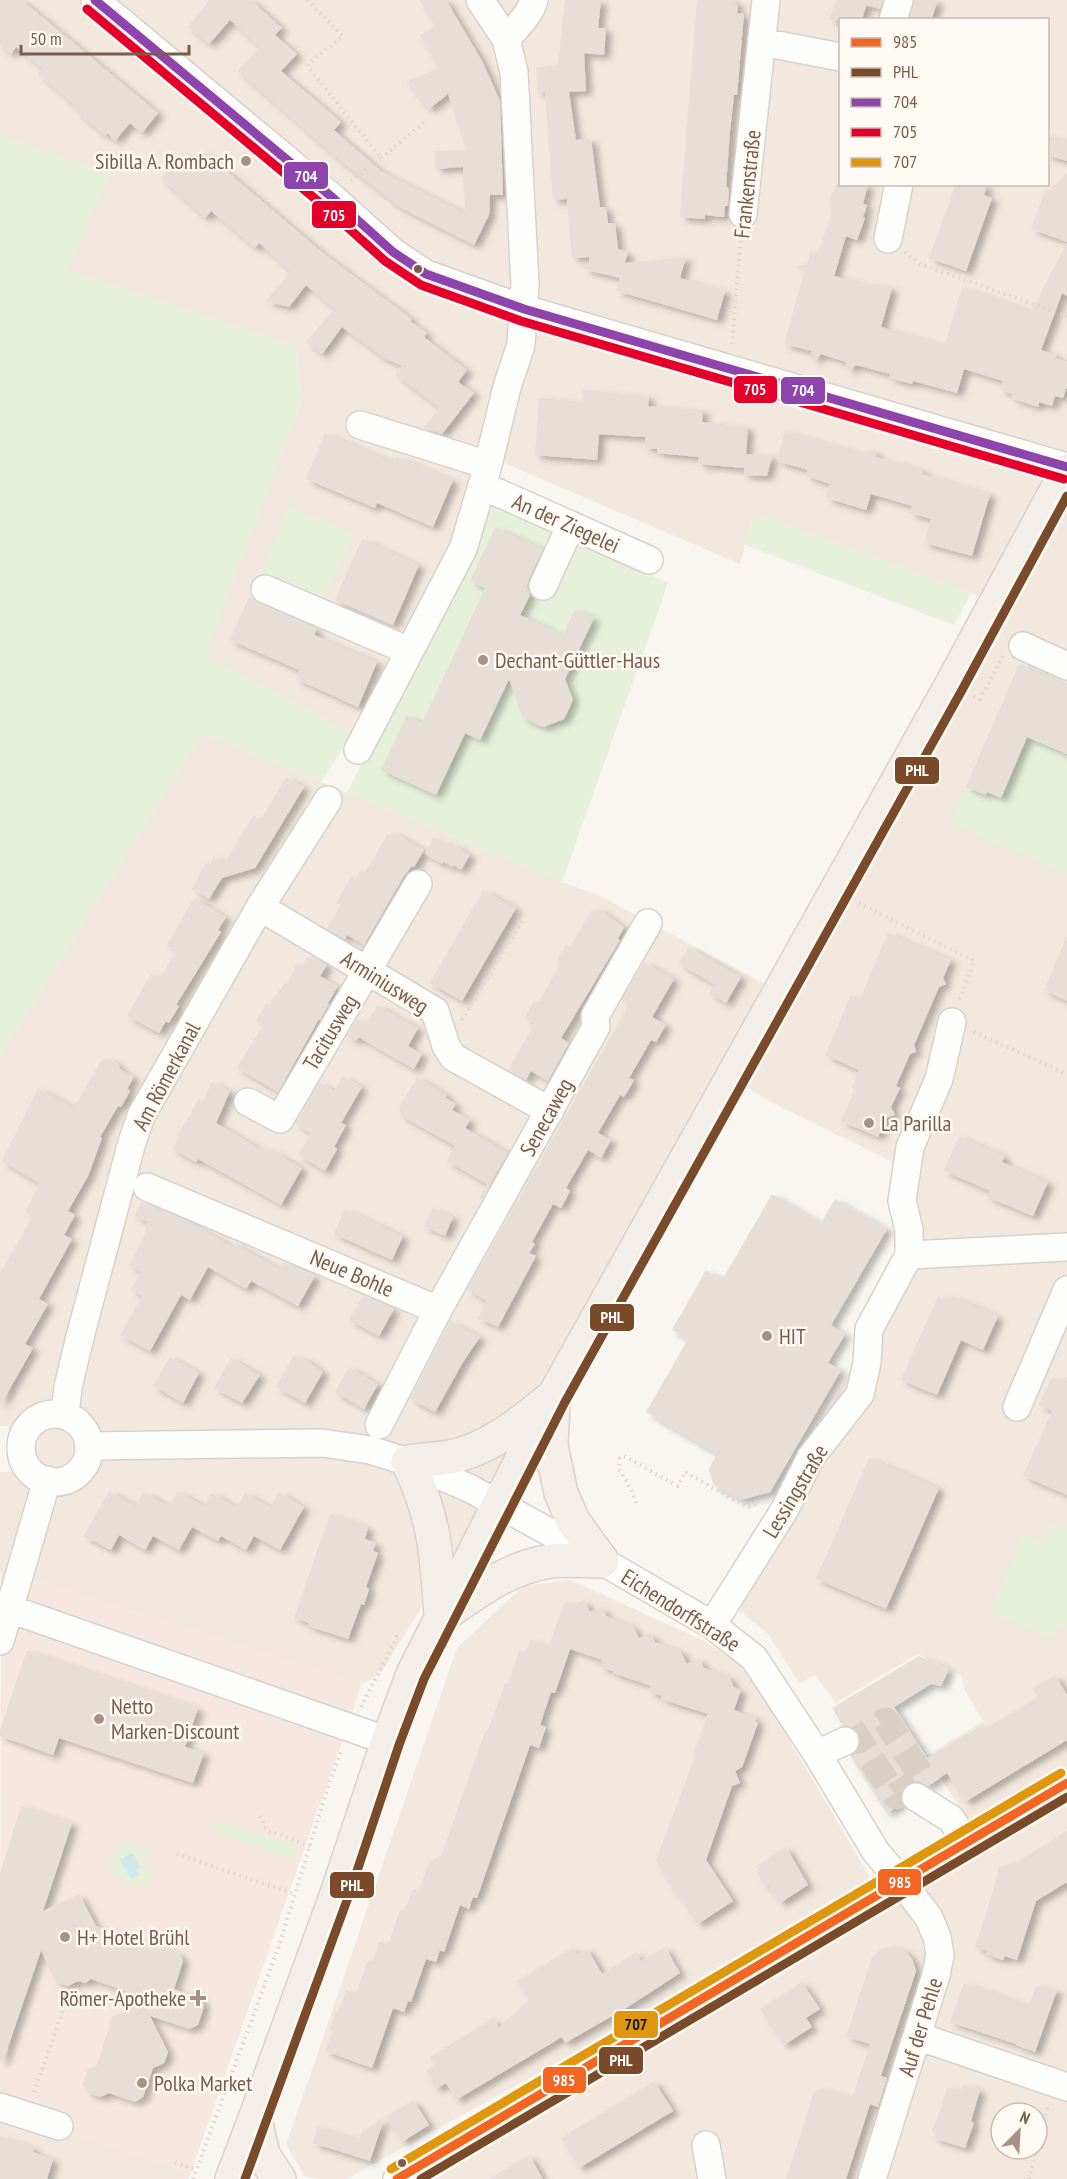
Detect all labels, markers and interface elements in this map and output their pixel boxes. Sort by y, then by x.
scale bar [21,18,189,56]
legend [839,18,1049,186]
text: 50 m [30,27,62,50]
text: 985 [893,30,917,53]
text: PHL [893,60,919,83]
text: 704 [893,90,917,113]
text: 705 [893,120,917,143]
street label: Frankenstraße [727,128,767,240]
place label: Sibilla A. Rombach [95,147,234,175]
text: 707 [893,150,917,173]
marker: Sibilla A. Rombach [239,154,253,168]
line badge: 704 [283,161,329,190]
text: 704 [295,166,318,186]
line badge: 705 [311,200,357,229]
text: 705 [323,205,345,225]
unlabelled marker [412,263,424,275]
line badge: 705 [733,375,778,404]
line badge: 704 [780,376,826,405]
text: 705 [744,379,766,399]
text: 704 [792,380,815,400]
street label: An der Ziegelei [508,487,624,559]
place label: Dechant-Güttler-Haus [495,646,660,674]
marker: Dechant-Güttler-Haus [476,653,490,667]
line badge: PHL [894,756,940,785]
text: PHL [906,760,929,780]
street label: Arminiusweg [336,944,434,1020]
street label: Tacitusweg [296,989,364,1075]
street label: Am Römerkanal [126,1016,207,1135]
street label: Senecaweg [513,1073,579,1161]
place label: La Parilla [881,1109,951,1137]
marker: La Parilla [862,1116,876,1130]
street label: Neue Bohle [306,1243,398,1303]
line badge: PHL [589,1303,635,1332]
text: PHL [601,1307,624,1327]
place label: HIT [779,1322,806,1350]
marker: HIT [760,1329,774,1343]
street label: Lessingstraße [756,1439,834,1543]
street label: Eichendorffstraße [616,1562,746,1658]
place label: Netto Marken-Discount [111,1692,239,1745]
marker: Netto Marken-Discount [92,1712,106,1726]
line badge: 985 [877,1868,922,1896]
line badge: PHL [329,1871,375,1899]
text: 985 [889,1872,911,1892]
text: PHL [341,1875,364,1895]
place label: H+ Hotel Brühl [77,1923,190,1951]
marker: H+ Hotel Brühl [58,1930,72,1944]
street label: Auf der Pehle [892,1974,948,2080]
place label: Römer-Apotheke [59,1984,186,2012]
marker: Römer-Apotheke [191,1991,205,2005]
line badge: 707 [613,2010,659,2039]
text: 707 [625,2014,647,2034]
line badge: PHL [598,2046,644,2075]
text: PHL [610,2050,633,2070]
line badge: 985 [542,2066,587,2094]
place label: Polka Market [154,2069,252,2097]
text: 985 [553,2070,575,2090]
marker: Polka Market [135,2076,149,2090]
north arrow [989,2101,1049,2161]
text: N [1017,2106,1033,2128]
unlabelled marker [396,2157,408,2169]

